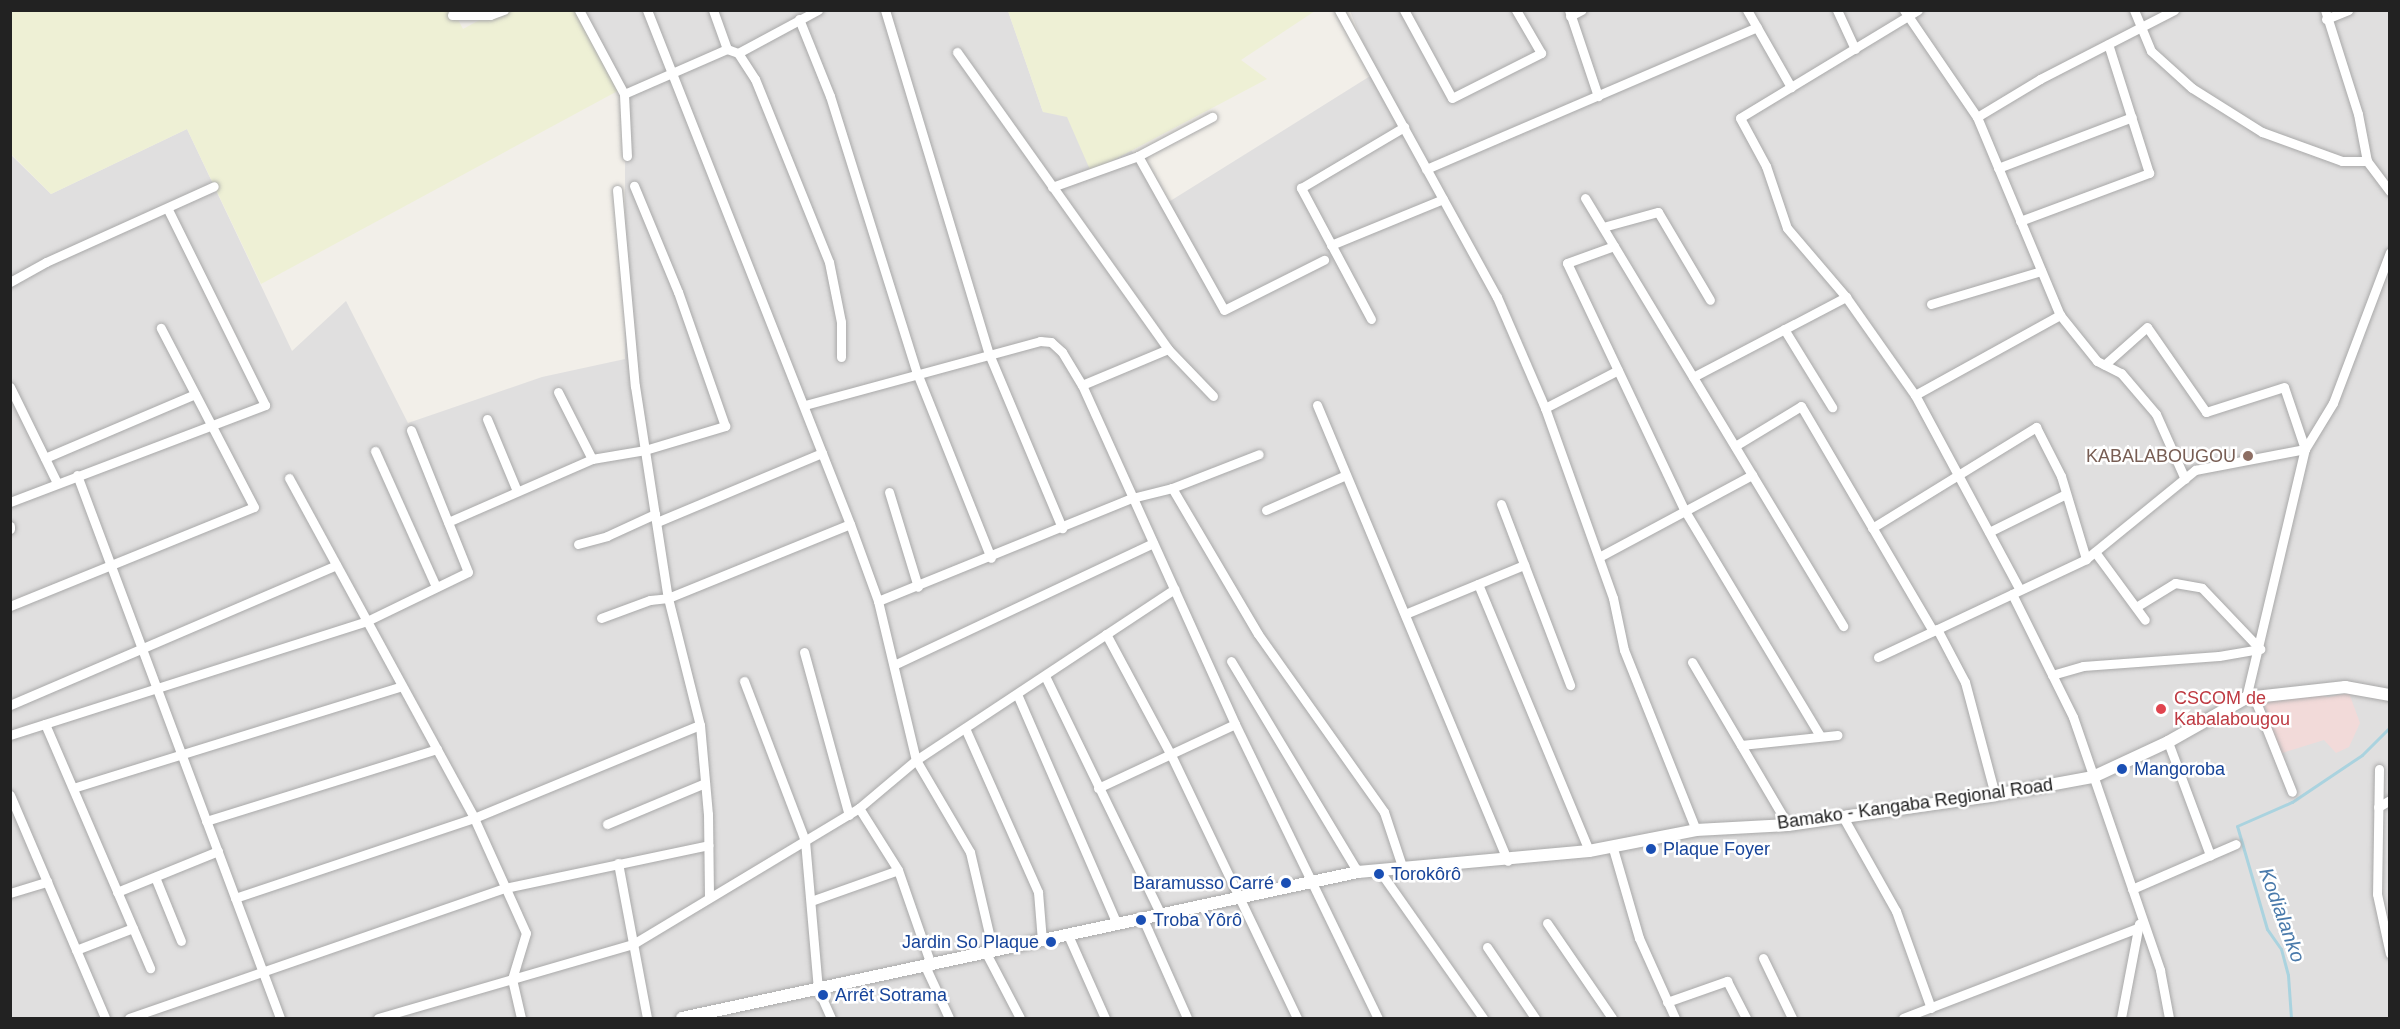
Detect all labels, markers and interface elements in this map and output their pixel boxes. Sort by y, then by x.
place label: KABALABOUGOU [2086,445,2236,467]
marker: KABALABOUGOU [2241,449,2255,463]
place label: CSCOM de Kabalabougou [2174,688,2290,730]
marker: CSCOM de Kabalabougou [2152,700,2170,718]
place label: Mangoroba [2134,758,2225,780]
marker: Mangoroba [2115,762,2129,776]
street label: Bamako - Kangaba Regional Road [1776,774,2054,834]
place label: Plaque Foyer [1663,838,1770,860]
marker: Plaque Foyer [1644,842,1658,856]
place label: Torokôrô [1391,863,1461,885]
water label: Kodialanko [2254,864,2310,966]
marker: Torokôrô [1372,867,1386,881]
place label: Baramusso Carré [1133,872,1274,894]
marker: Baramusso Carré [1279,876,1293,890]
place label: Troba Yôrô [1153,909,1242,931]
marker: Troba Yôrô [1134,913,1148,927]
place label: Jardin So Plaque [902,931,1039,953]
marker: Jardin So Plaque [1044,935,1058,949]
place label: Arrêt Sotrama [835,984,947,1006]
marker: Arrêt Sotrama [816,988,830,1002]

